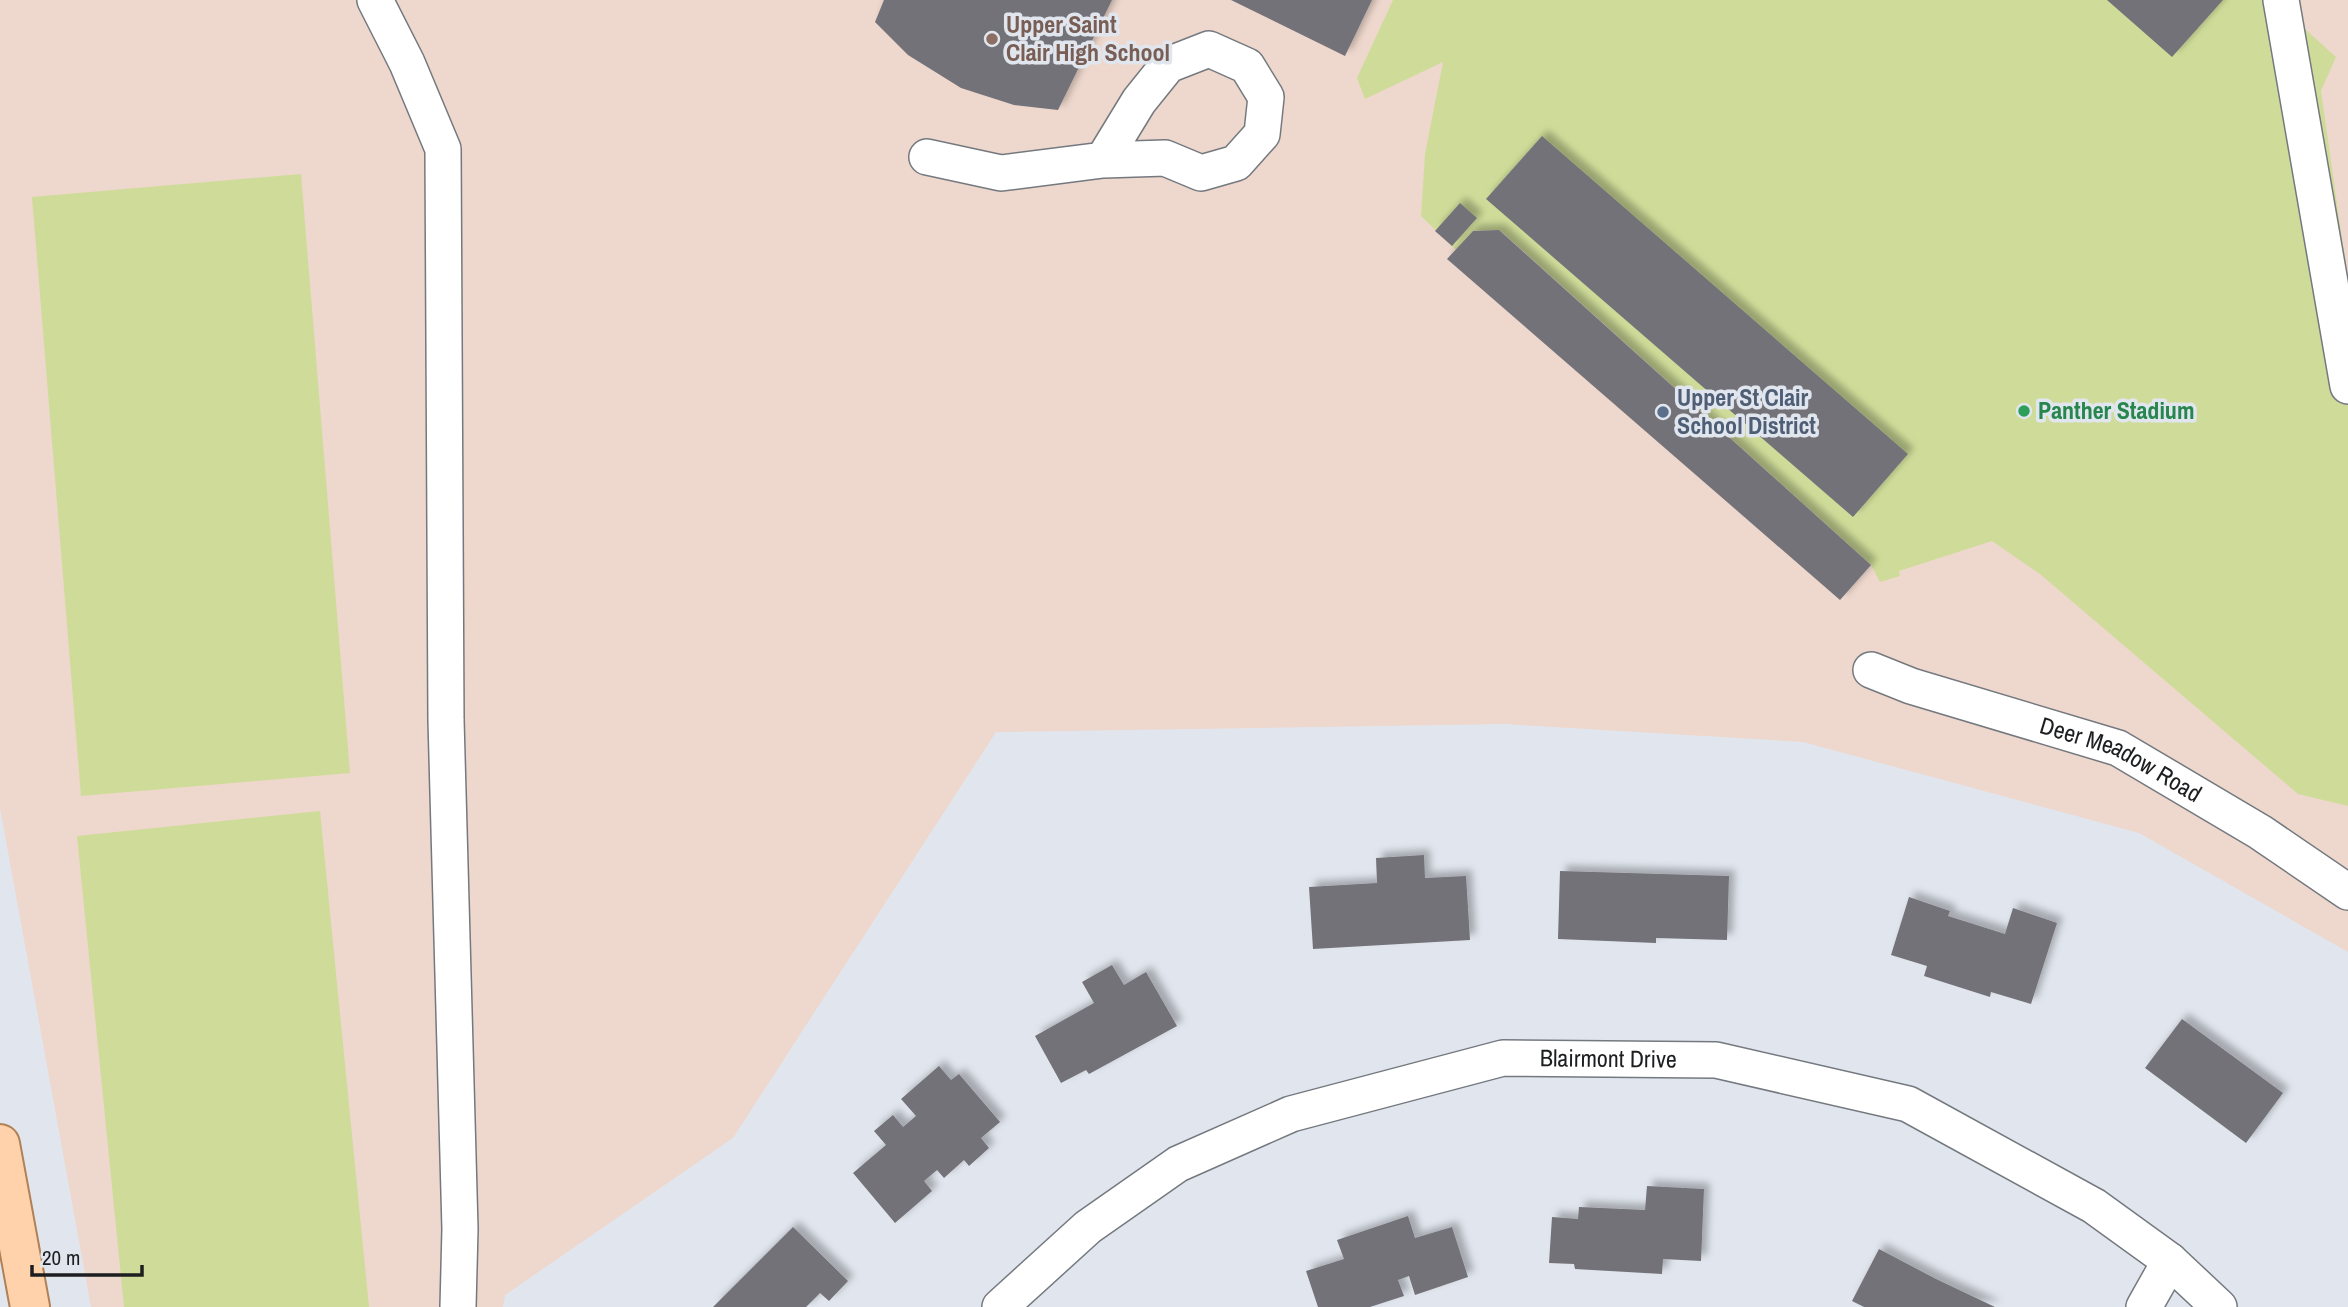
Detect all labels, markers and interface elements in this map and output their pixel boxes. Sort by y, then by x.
place label: Upper Saint Clair High School [1006,8,1170,68]
marker: Upper Saint Clair High School [984,31,1000,47]
place label: Upper St Clair School District [1677,381,1816,441]
place label: Panther Stadium [2038,394,2194,426]
marker: Panther Stadium [2016,403,2032,419]
marker: Upper St Clair School District [1655,404,1671,420]
street label: Deer Meadow Road [2036,709,2208,809]
street label: Blairmont Drive [1540,1041,1677,1075]
scale bar [32,1234,142,1278]
text: 20 m [42,1243,80,1272]

